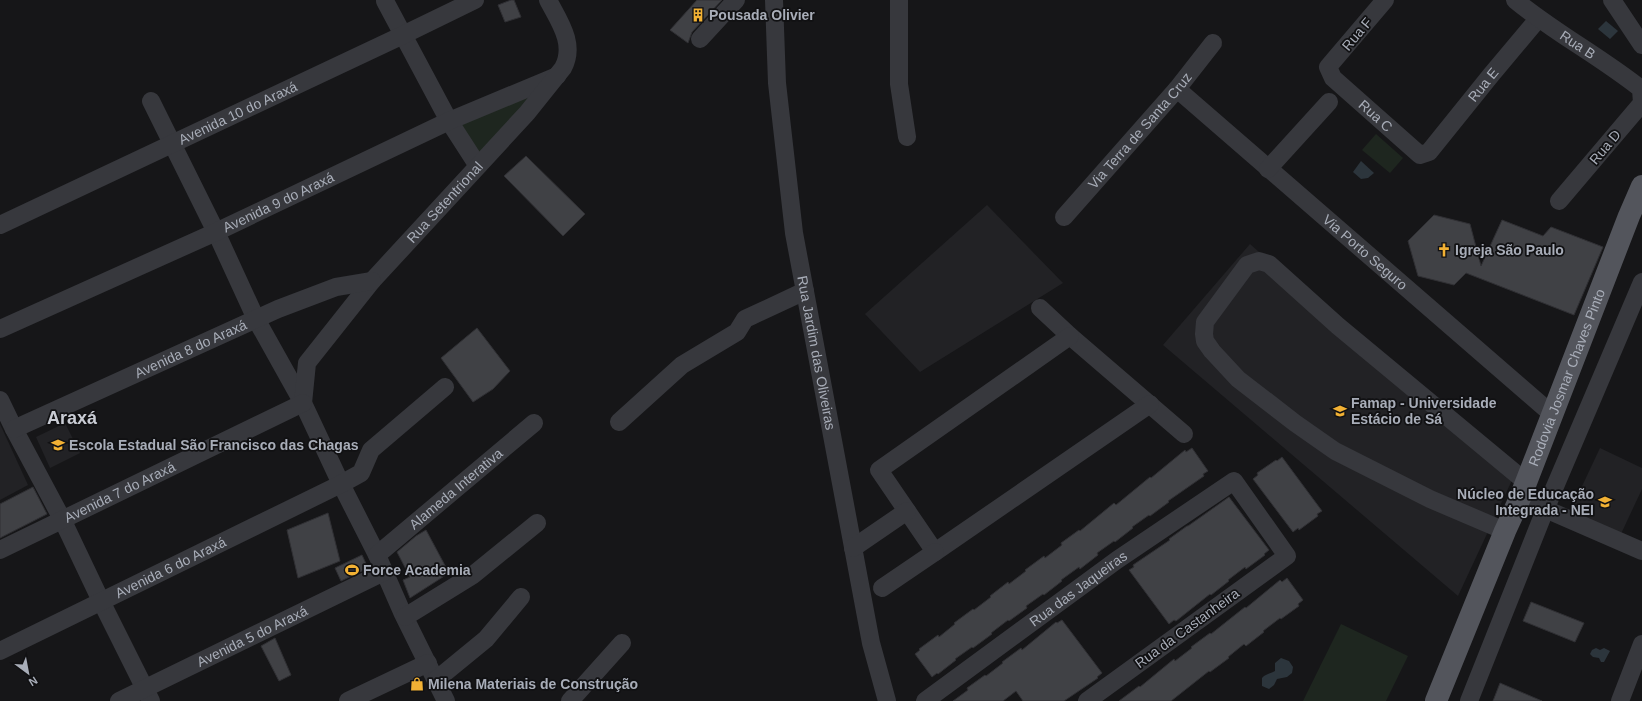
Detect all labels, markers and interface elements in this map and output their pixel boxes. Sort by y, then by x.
building icon: Pousada Olivier [690,7,706,23]
place label: Pousada Olivier [709,7,815,23]
street label: Rua F [1339,14,1375,54]
street label: Rua B [1557,27,1598,62]
street label: Rua E [1465,65,1502,105]
street label: Via Terra de Santa Cruz [1085,69,1195,192]
street label: Avenida 10 do Araxá [176,78,300,148]
street label: Rua C [1355,97,1396,135]
street label: Rua D [1586,127,1624,167]
street label: Rua Setentrional [403,158,486,246]
street label: Avenida 9 do Araxá [220,169,337,236]
street label: Via Porto Seguro [1320,211,1411,293]
church icon: Igreja São Paulo [1436,242,1452,258]
place label: Igreja São Paulo [1455,242,1564,258]
street label: Rua Jardim das Oliveiras [794,274,839,431]
street label: Rodovia Josmar Chaves Pinto [1525,286,1608,468]
street label: Avenida 8 do Araxá [132,316,249,381]
place label: Famap - Universidade Estácio de Sá [1351,395,1497,427]
school or university icon: Famap - Universidade Estácio de Sá [1332,403,1348,419]
district label: Araxá [47,408,98,428]
school or university icon: Escola Estadual São Francisco das Chagas [50,437,66,453]
place label: Escola Estadual São Francisco das Chagas [69,437,359,453]
street label: Alameda Interativa [406,445,506,532]
street label: Avenida 7 do Araxá [62,458,178,526]
place label: Núcleo de Educação Integrada - NEI [1457,486,1594,518]
school or university icon: Núcleo de Educação Integrada - NEI [1597,494,1613,510]
street label: Avenida 6 do Araxá [113,533,229,601]
street label: Rua das Jaqueiras [1026,548,1130,630]
sports icon: Force Academia [344,562,360,578]
place label: Force Academia [363,562,471,578]
street label: Rua da Castanheira [1132,585,1242,671]
street label: Avenida 5 do Araxá [194,602,310,670]
north arrow [8,653,48,693]
text: N [27,674,40,689]
shop icon: Milena Materiais de Construção [409,676,425,692]
place label: Milena Materiais de Construção [428,676,638,692]

